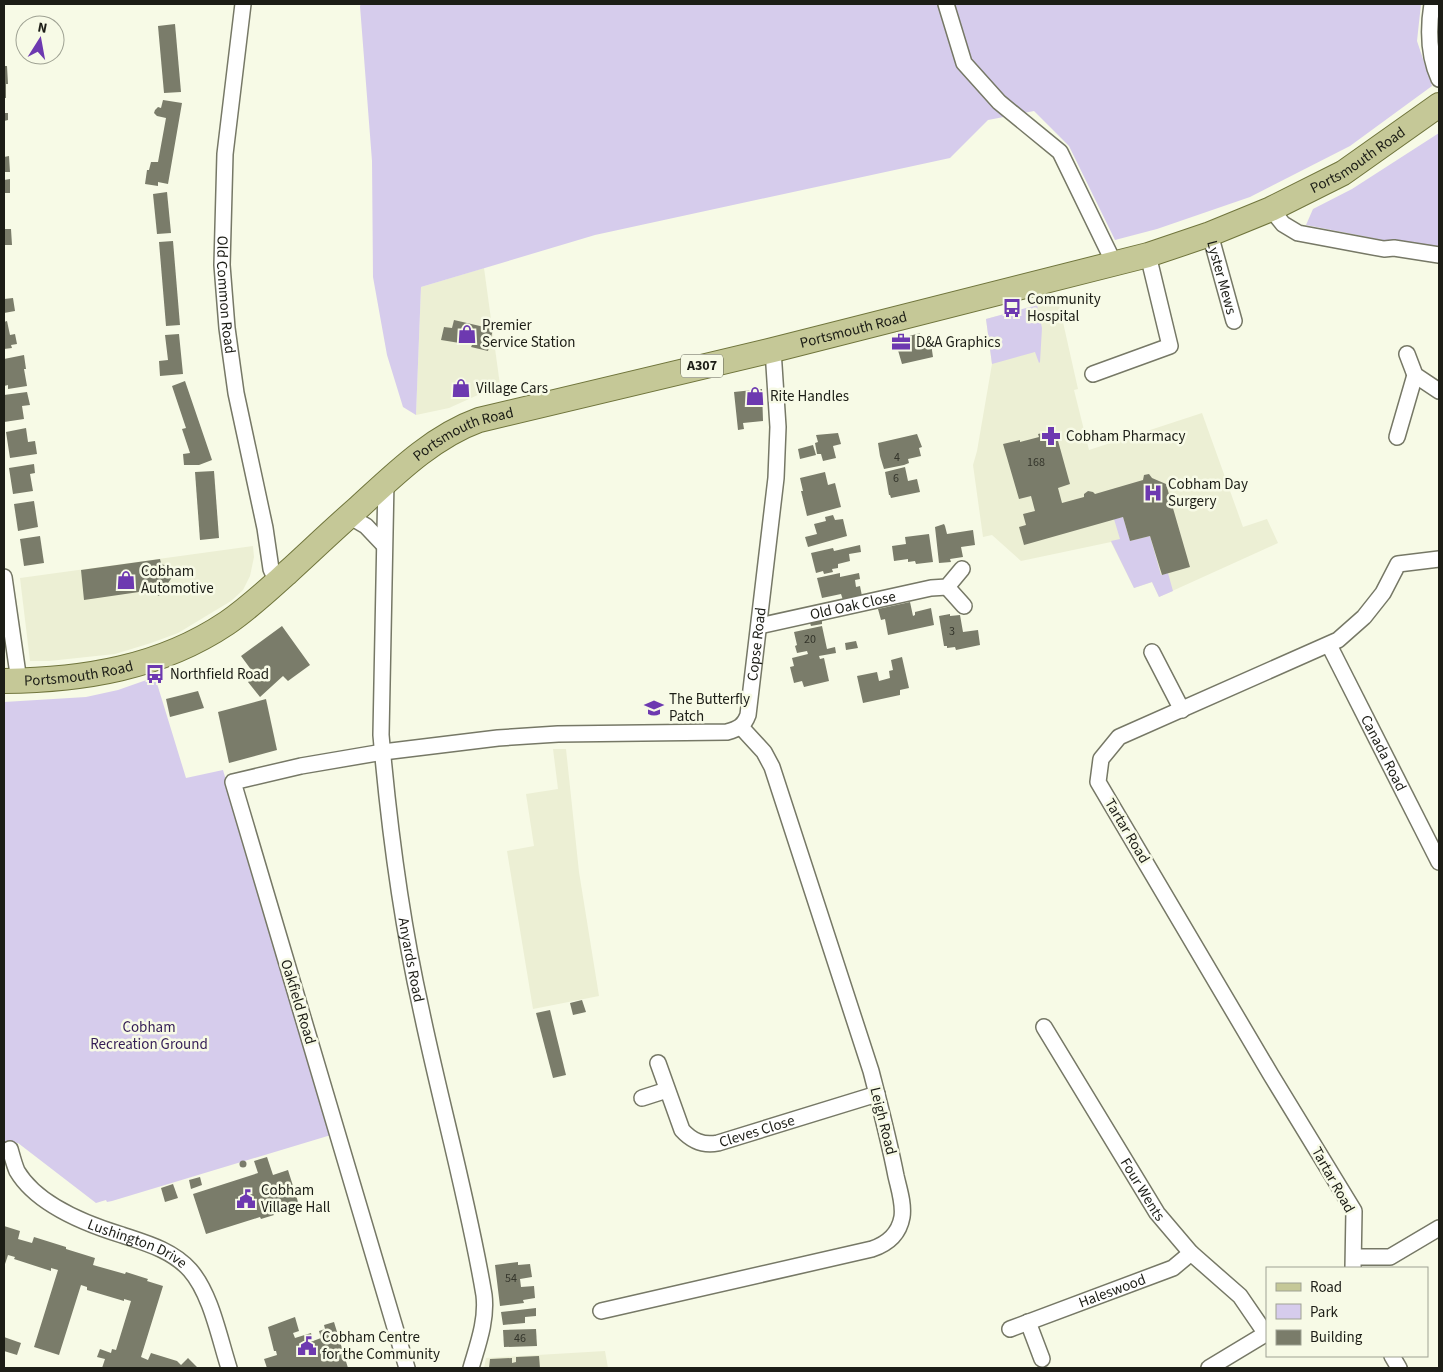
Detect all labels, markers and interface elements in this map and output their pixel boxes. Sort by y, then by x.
north arrow [15,15,65,65]
text: N [36,18,49,39]
street label: Portsmouth Road [1306,122,1410,198]
street label: Old Common Road [211,235,241,355]
street label: Lyster Mews [1202,238,1242,317]
place label: Community Hospital [1027,289,1101,327]
bus stop icon: Community Hospital [1001,297,1023,319]
street label: Portsmouth Road [798,306,909,353]
place label: Premier Service Station [482,315,576,353]
shop icon: Premier Service Station [456,323,478,345]
office icon: D&A Graphics [890,331,912,353]
place label: D&A Graphics [916,332,1000,353]
road number: A307 [681,354,723,378]
shop icon: Village Cars [450,377,472,399]
place label: Village Cars [476,378,548,399]
shop icon: Rite Handles [744,385,766,407]
place label: Rite Handles [770,386,849,407]
street label: Portsmouth Road [408,402,516,466]
pharmacy icon: Cobham Pharmacy [1040,425,1062,447]
place label: Cobham Pharmacy [1066,426,1186,447]
house number: 4 [894,449,900,466]
house number: 168 [1027,454,1045,471]
house number: 6 [893,470,899,487]
place label: Cobham Day Surgery [1168,474,1248,512]
hospital icon: Cobham Day Surgery [1142,482,1164,504]
place label: Cobham Automotive [141,561,214,599]
shop icon: Cobham Automotive [115,569,137,591]
street label: Old Oak Close [808,586,898,625]
street label: Copse Road [742,606,771,682]
house number: 3 [949,623,955,640]
house number: 20 [804,631,816,648]
street label: Portsmouth Road [24,655,135,691]
bus stop icon: Northfield Road [144,663,166,685]
place label: Northfield Road [170,664,269,685]
place label: The Butterfly Patch [669,689,750,727]
school or university icon: The Butterfly Patch [643,697,665,719]
street label: Canada Road [1356,711,1412,795]
street label: Tartar Road [1099,795,1155,867]
street label: Anyards Road [393,916,430,1004]
street label: Oakfield Road [275,957,321,1047]
park label: Cobham Recreation Ground [90,1017,208,1055]
street label: Leigh Road [864,1085,902,1157]
street label: Cleves Close [716,1110,797,1153]
street label: Tartar Road [1306,1143,1360,1217]
street label: Four Wents [1115,1154,1170,1226]
place label: Cobham Village Hall [261,1180,331,1218]
public building icon: Cobham Village Hall [235,1188,257,1210]
street label: Lushington Drive [85,1213,192,1273]
legend [1266,1267,1428,1357]
street label: Haleswood [1076,1269,1149,1313]
house number: 54 [505,1270,517,1287]
text: Road [1310,1277,1342,1298]
text: Park [1310,1302,1339,1323]
place label: Cobham Centre for the Community [322,1327,440,1365]
text: Building [1310,1327,1363,1348]
house number: 46 [514,1330,526,1347]
public building icon: Cobham Centre for the Community [296,1335,318,1357]

